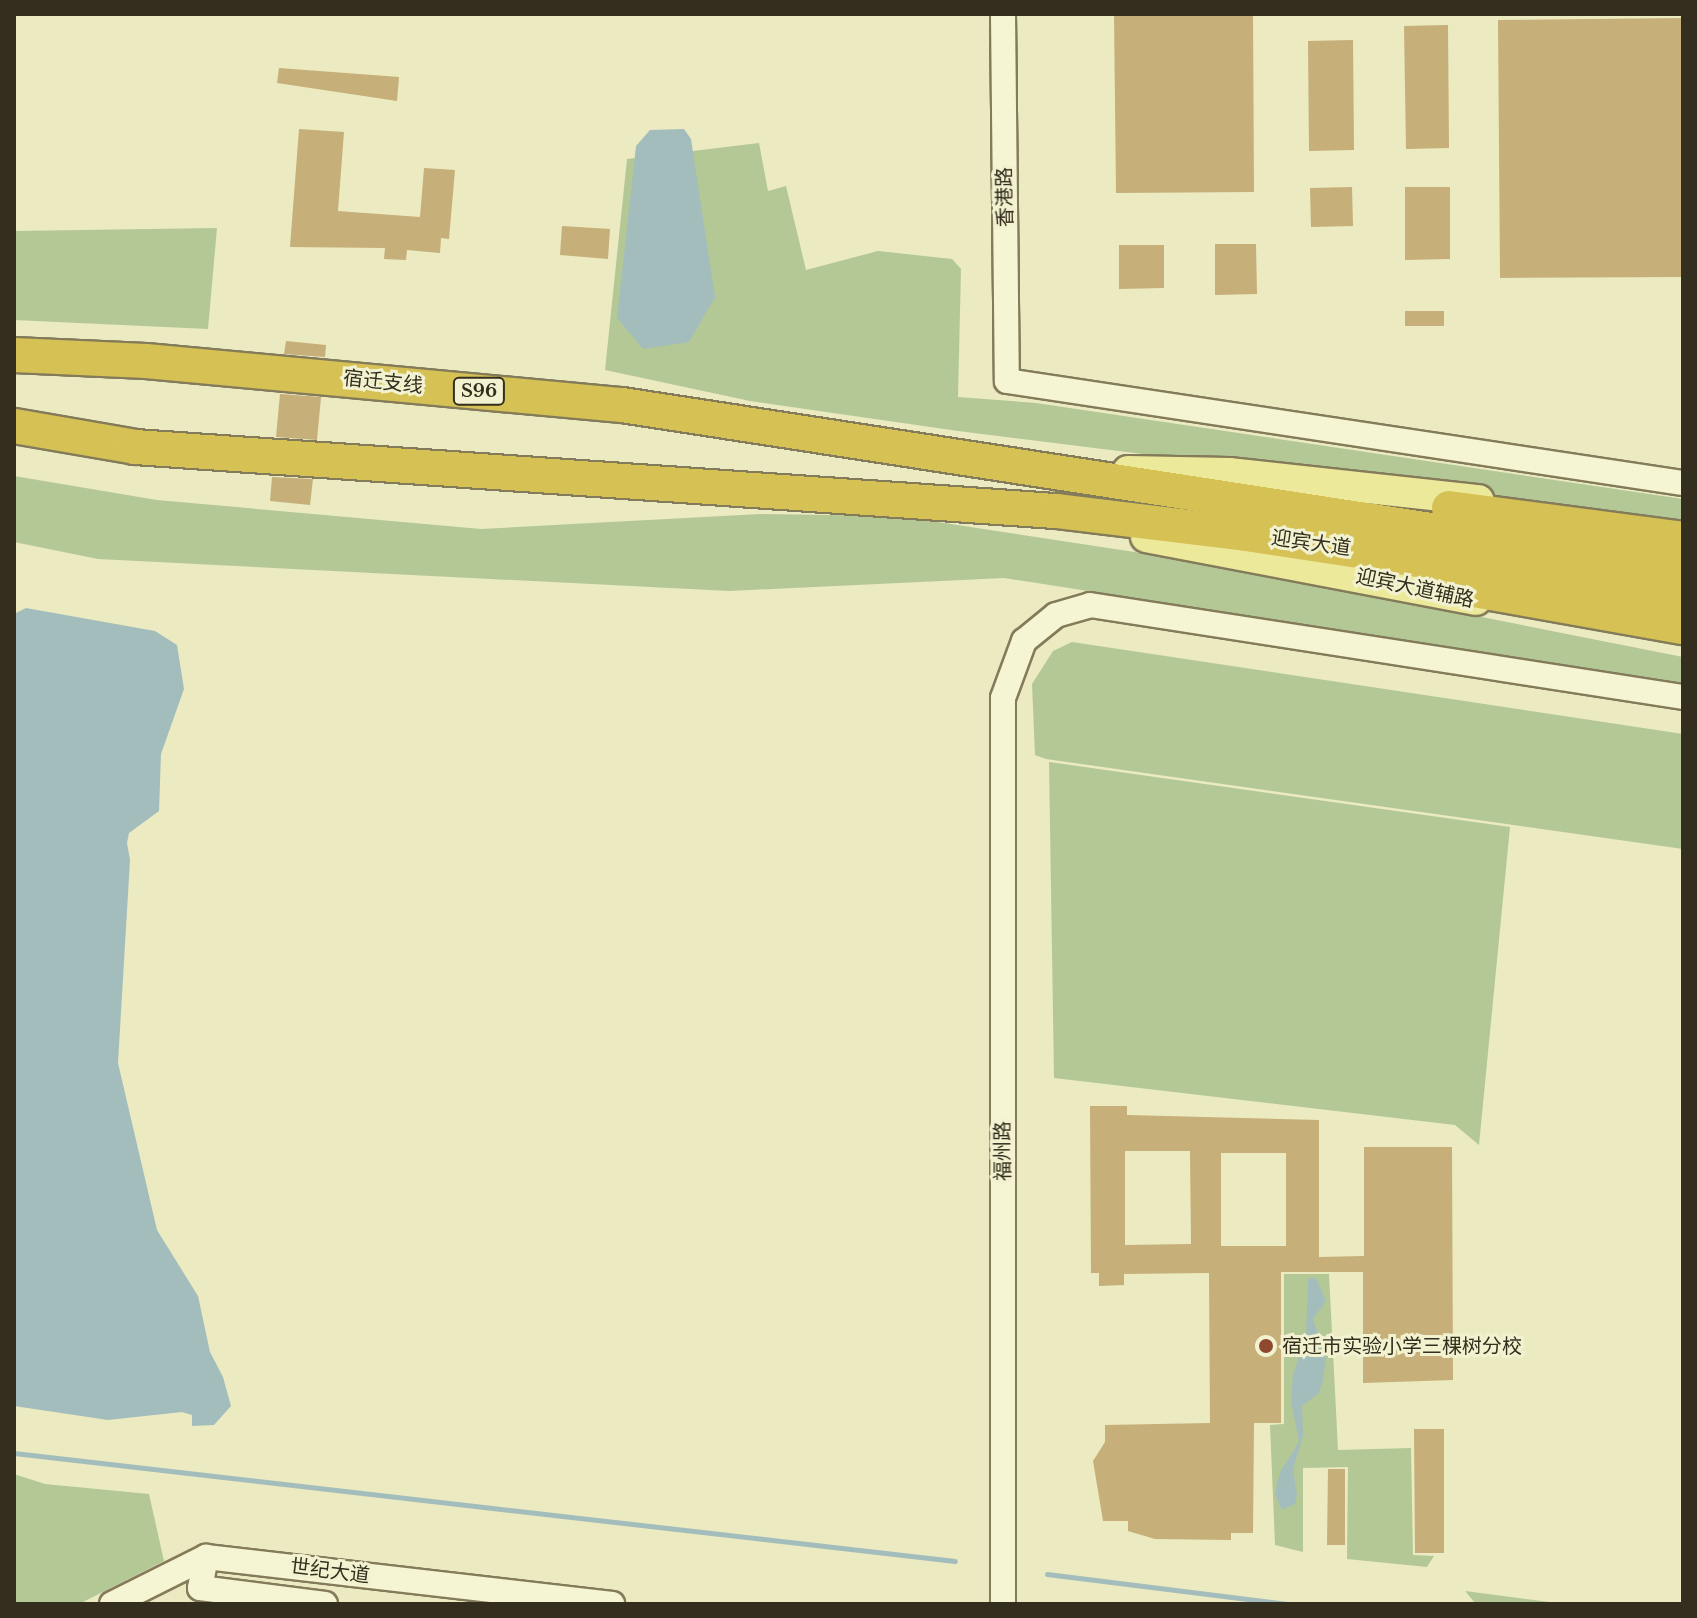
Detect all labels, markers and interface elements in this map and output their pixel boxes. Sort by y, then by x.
street label: 香港路 [992,167,1018,227]
street label: 宿迁支线 [342,366,424,398]
road number: S96 [451,377,507,405]
street label: 迎宾大道 [1270,526,1352,560]
street label: 迎宾大道辅路 [1354,564,1476,612]
street label: 福州路 [991,1121,1015,1181]
place label: 宿迁市实验小学三棵树分校 [1282,1334,1522,1358]
marker: 宿迁市实验小学三棵树分校 [1257,1337,1275,1355]
street label: 世纪大道 [289,1554,371,1588]

